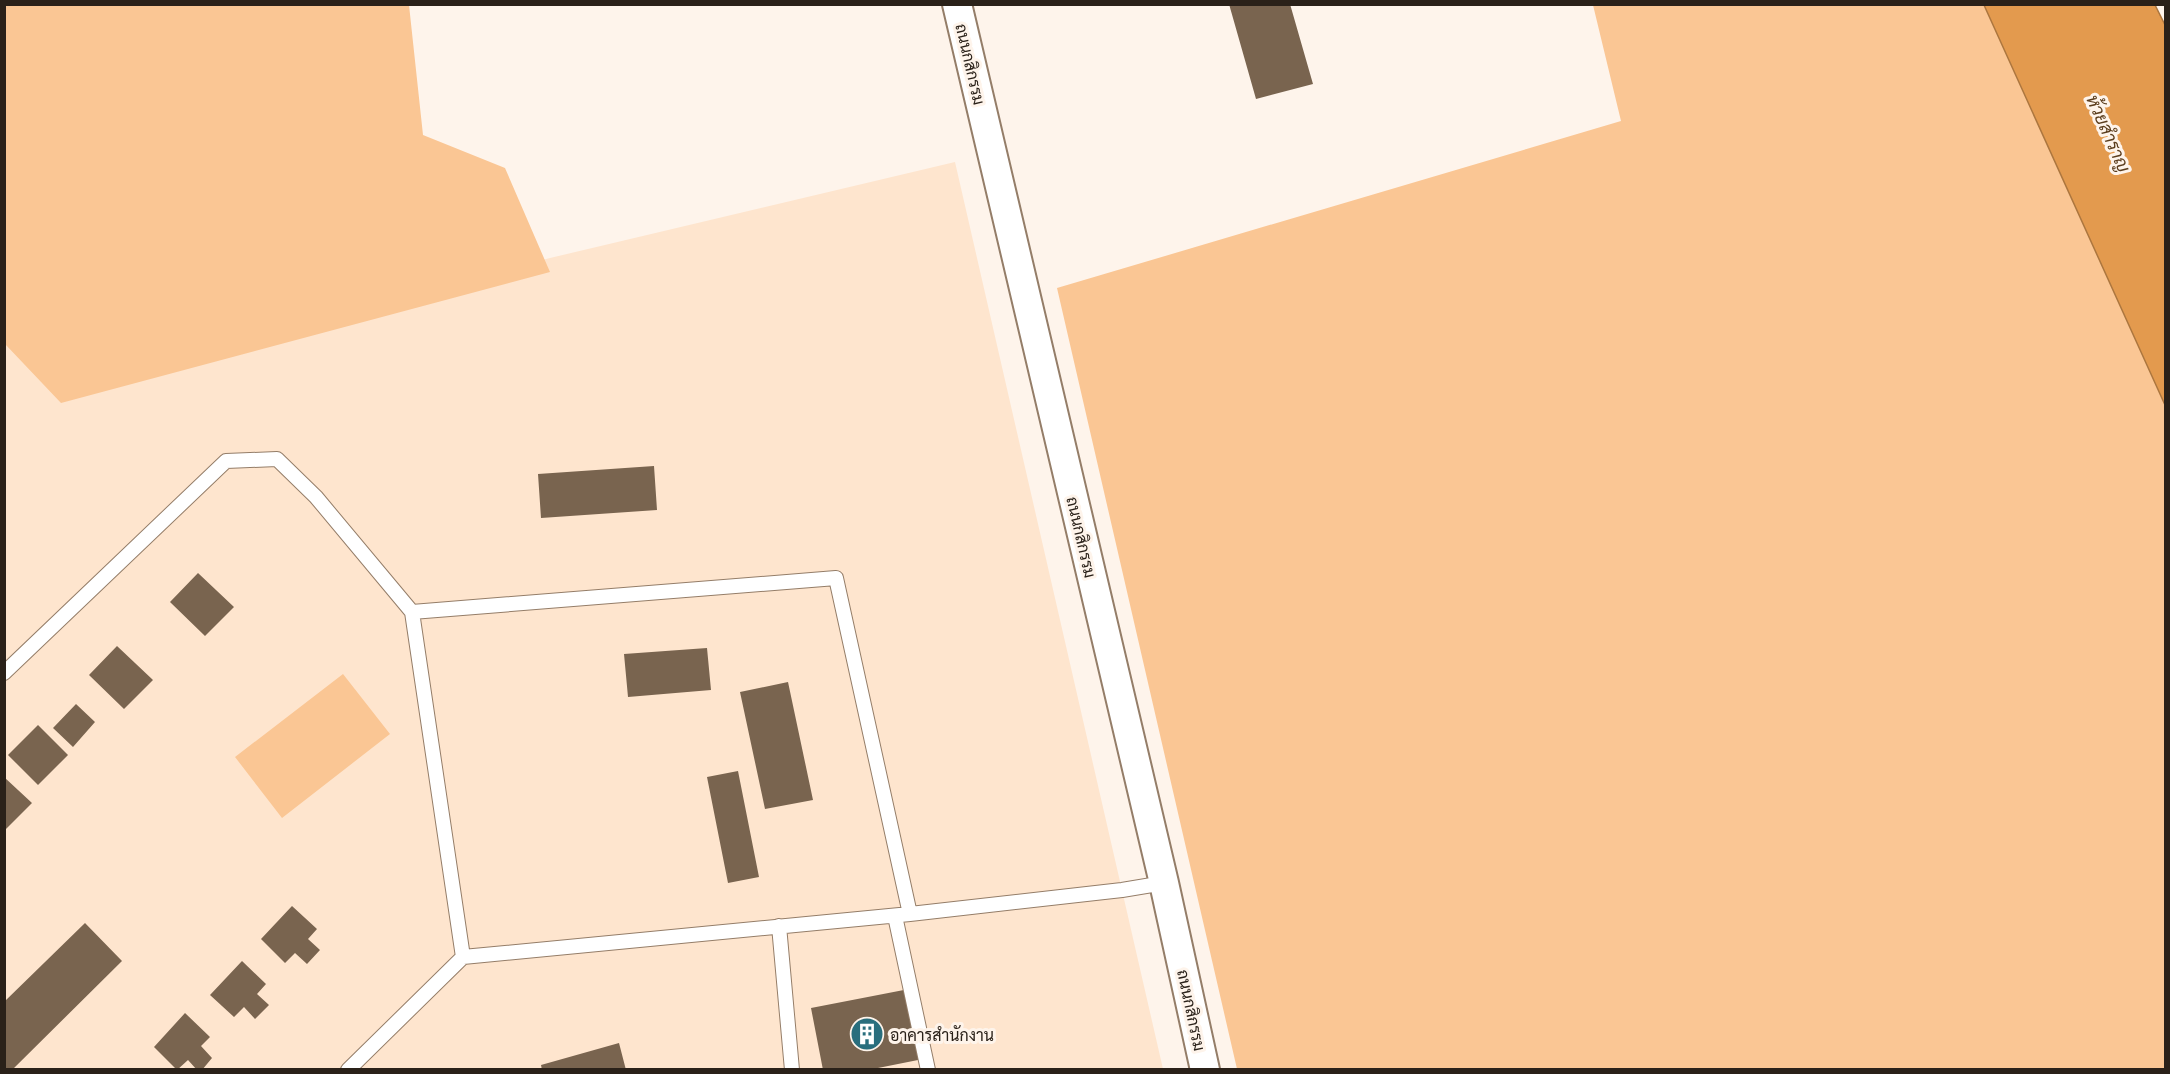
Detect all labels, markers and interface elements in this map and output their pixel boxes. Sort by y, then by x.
street label: ถนนกสิกรรม [951,21,991,107]
water label: ห้วยสำราญ [2081,90,2137,176]
street label: ถนนกสิกรรม [1062,494,1102,580]
street label: ถนนกสิกรรม [1173,967,1211,1053]
building icon: อาคารสำนักงาน [849,1016,885,1052]
place label: อาคารสำนักงาน [890,1024,994,1045]

